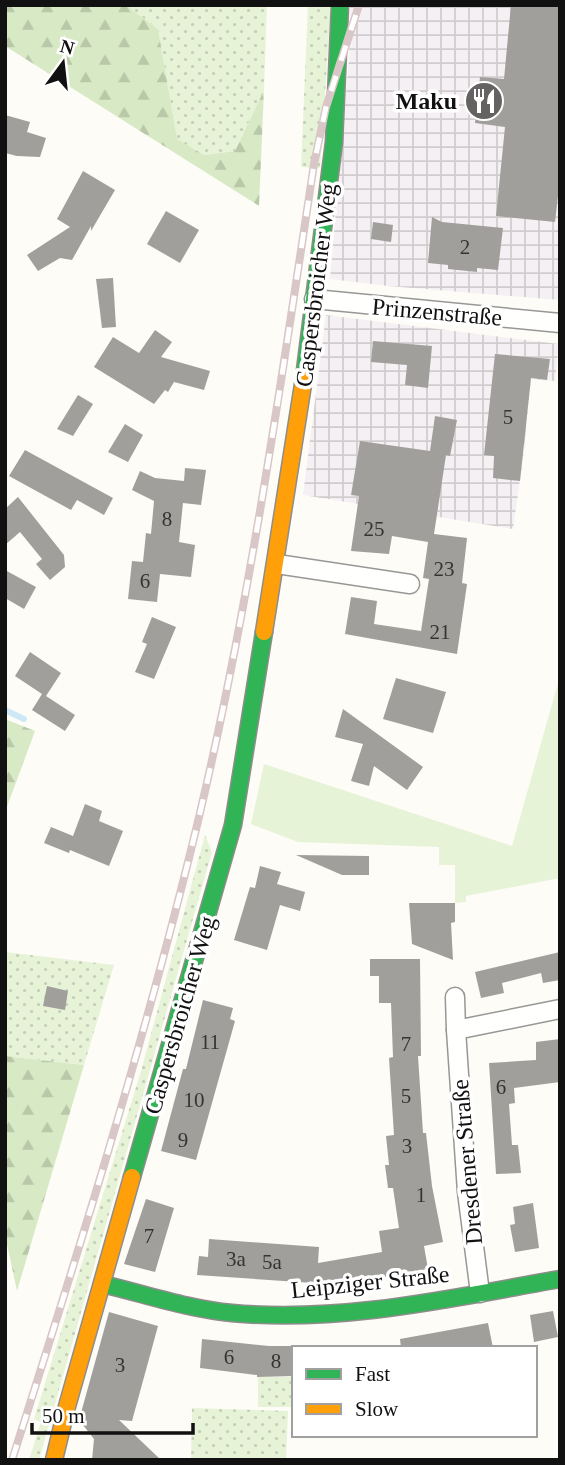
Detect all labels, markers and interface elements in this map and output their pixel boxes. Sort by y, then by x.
north arrow [28,28,98,98]
text: N [58,35,77,59]
restaurant icon: Maku [463,80,505,122]
place label: Maku [396,88,457,114]
street label: Caspersbroicher Weg [291,182,341,388]
house number: 2 [460,235,470,259]
street label: Prinzenstraße [371,293,503,331]
house number: 5 [503,405,513,429]
house number: 8 [162,507,172,531]
house number: 25 [364,517,385,541]
house number: 23 [434,557,455,581]
house number: 6 [140,569,150,593]
house number: 21 [430,620,451,644]
street label: Caspersbroicher Weg [139,913,221,1117]
house number: 11 [200,1030,220,1054]
house number: 7 [401,1032,411,1056]
house number: 6 [496,1075,506,1099]
street label: Dresdener Straße [447,1078,487,1246]
house number: 5 [401,1084,411,1108]
house number: 10 [184,1088,205,1112]
house number: 9 [178,1128,188,1152]
house number: 3 [402,1134,412,1158]
house number: 1 [416,1183,426,1207]
house number: 7 [144,1224,154,1248]
house number: 3a [226,1247,247,1271]
house number: 5a [262,1250,283,1274]
street label: Leipziger Straße [289,1261,451,1303]
house number: 6 [224,1345,234,1369]
legend [292,1346,537,1437]
house number: 8 [271,1349,281,1373]
house number: 3 [115,1353,125,1377]
text: Fast [355,1362,390,1386]
scale bar [32,1392,192,1436]
text: Slow [355,1397,399,1421]
text: 50 m [42,1404,85,1428]

